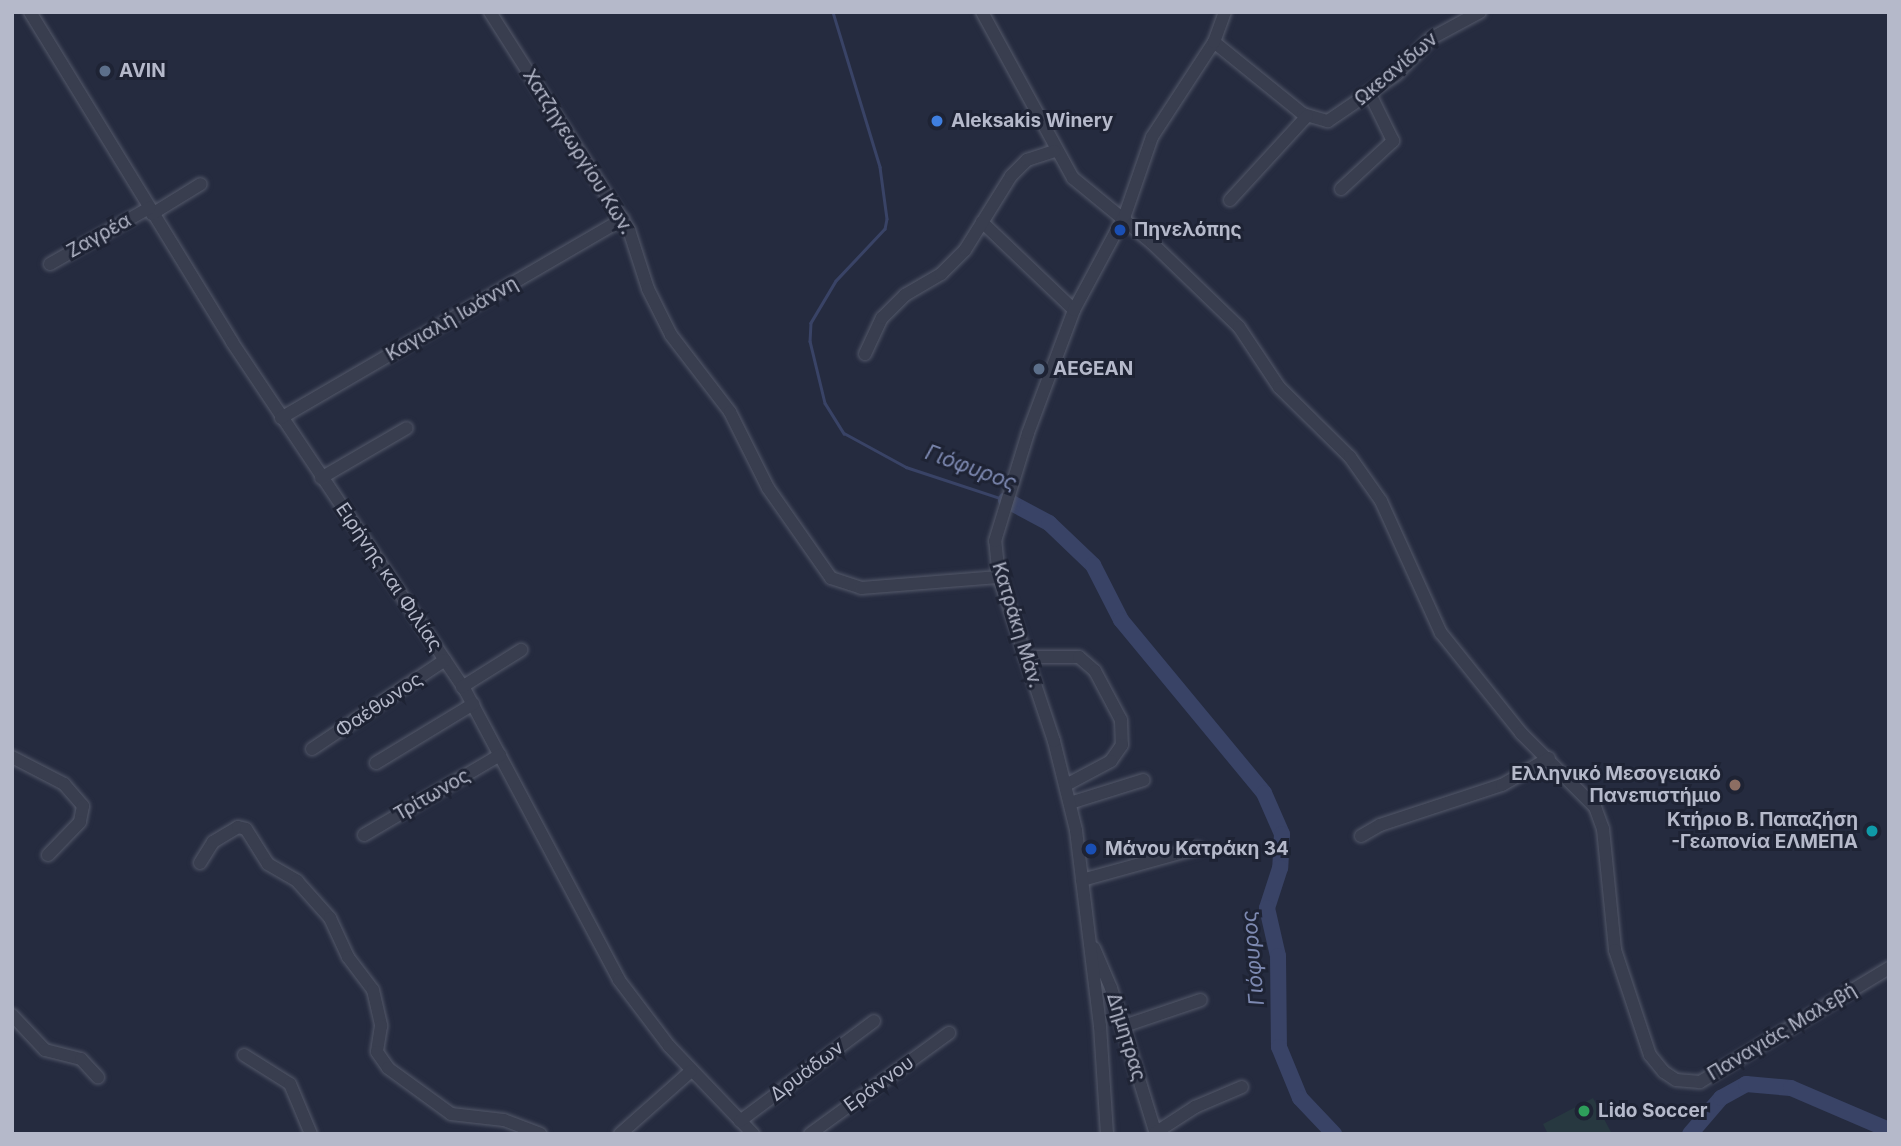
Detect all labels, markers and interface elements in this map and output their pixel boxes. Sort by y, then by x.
street label: Ωκεανίδων [1350,28,1442,110]
place label: AVIN [119,60,166,82]
marker: AVIN [97,63,113,79]
street label: Χατζηγεωργίου Κων. [518,65,638,239]
place label: Aleksakis Winery [951,110,1113,132]
marker: Aleksakis Winery [929,113,945,129]
street label: Ζαγρέα [63,209,135,263]
place label: Πηνελόπης [1134,219,1242,241]
marker: Πηνελόπης [1112,222,1128,238]
street label: Καγιαλή Ιωάννη [382,272,522,366]
place label: AEGEAN [1053,358,1133,380]
marker: AEGEAN [1031,361,1047,377]
water label: Γιόφυρος [922,440,1020,496]
street label: Ειρήνης και Φιλίας [331,498,447,656]
street label: Κατράκη Μάν. [987,559,1047,691]
street label: Φαέθωνος [331,668,427,742]
place label: Ελληνικό Μεσογειακό Πανεπιστήμιο [1511,763,1721,807]
street label: Τρίτωνος [390,764,474,826]
marker: Ελληνικό Μεσογειακό Πανεπιστήμιο [1727,777,1743,793]
place label: Κτήριο Β. Παπαζήση -Γεωπονία ΕΛΜΕΠΑ [1666,809,1858,853]
marker: Κτήριο Β. Παπαζήση -Γεωπονία ΕΛΜΕΠΑ [1864,823,1880,839]
place label: Μάνου Κατράκη 34 [1105,838,1289,860]
marker: Μάνου Κατράκη 34 [1083,841,1099,857]
water label: Γιόφυρος [1236,909,1270,1007]
street label: Παναγιάς Μαλεβή [1703,979,1861,1085]
street label: Δήμητρας [1102,990,1150,1084]
street label: Δρυάδων [766,1036,848,1106]
street label: Εράννου [840,1051,918,1117]
place label: Lido Soccer [1598,1100,1708,1122]
marker: Lido Soccer [1576,1103,1592,1119]

